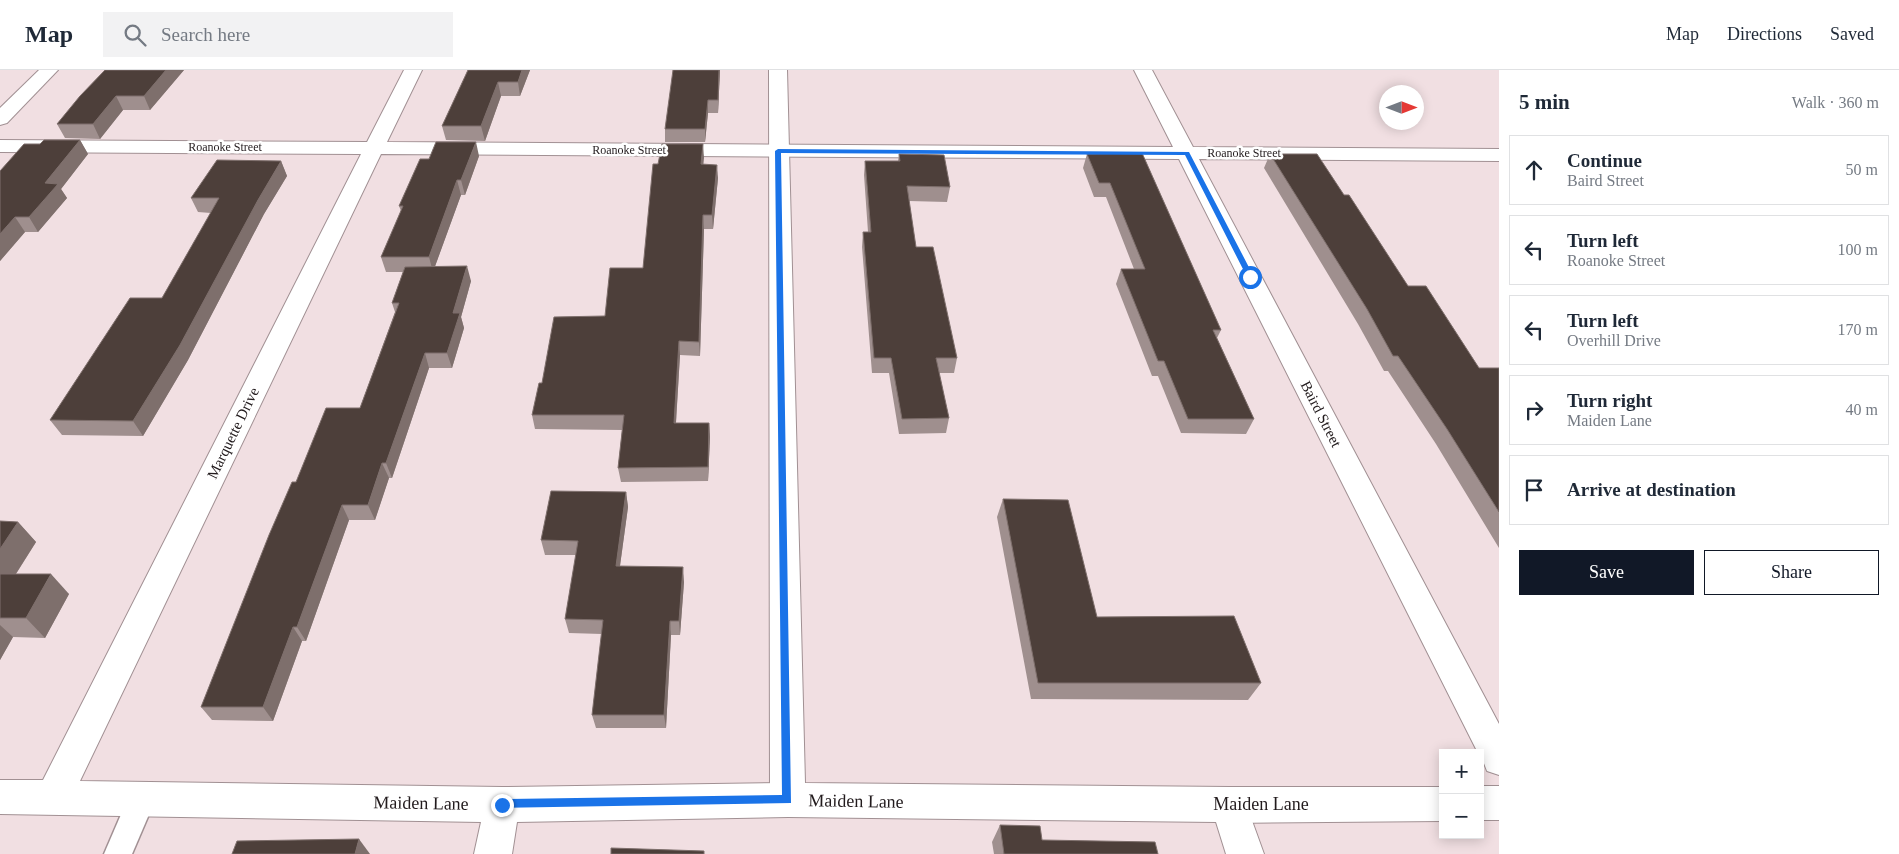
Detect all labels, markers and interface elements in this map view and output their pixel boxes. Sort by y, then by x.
search box [103,12,453,57]
text: Map [25,21,73,47]
icon: search [121,21,149,49]
text: Search here [161,24,250,45]
text: Map [1666,24,1699,44]
text: Directions [1727,24,1802,44]
text: Saved [1830,24,1874,44]
north arrow [1379,85,1424,130]
text: 5 min [1519,90,1570,114]
text: Walk · 360 m [1792,94,1879,111]
street label: Roanoke Street [188,140,262,154]
street label: Roanoke Street [592,143,666,157]
street label: Roanoke Street [1207,146,1281,160]
text: Continue [1567,150,1642,171]
icon: ahead [1520,156,1548,184]
text: 50 m [1846,161,1878,178]
text: Baird Street [1567,172,1644,189]
text: Turn left [1567,230,1639,251]
icon: left [1520,236,1548,264]
text: 100 m [1838,241,1878,258]
text: Roanoke Street [1567,252,1665,269]
route start [1239,266,1262,289]
text: Turn left [1567,310,1639,331]
icon: left [1520,316,1548,344]
text: 170 m [1838,321,1878,338]
text: Overhill Drive [1567,332,1661,349]
street label: Baird Street [1298,378,1345,450]
street label: Marquette Drive [204,384,262,481]
text: Turn right [1567,390,1652,411]
icon: right [1520,396,1548,424]
text: 40 m [1846,401,1878,418]
text: Maiden Lane [1567,412,1652,429]
icon: arrive [1520,476,1548,504]
text: Arrive at destination [1567,479,1736,500]
button: Save [1519,550,1694,595]
button: Share [1704,550,1879,595]
map controls [1439,749,1484,839]
button: + [1439,749,1484,794]
street label: Maiden Lane [808,790,904,812]
street label: Maiden Lane [373,792,469,814]
route end [491,794,514,817]
street label: Maiden Lane [1213,794,1309,814]
button: − [1439,794,1484,839]

